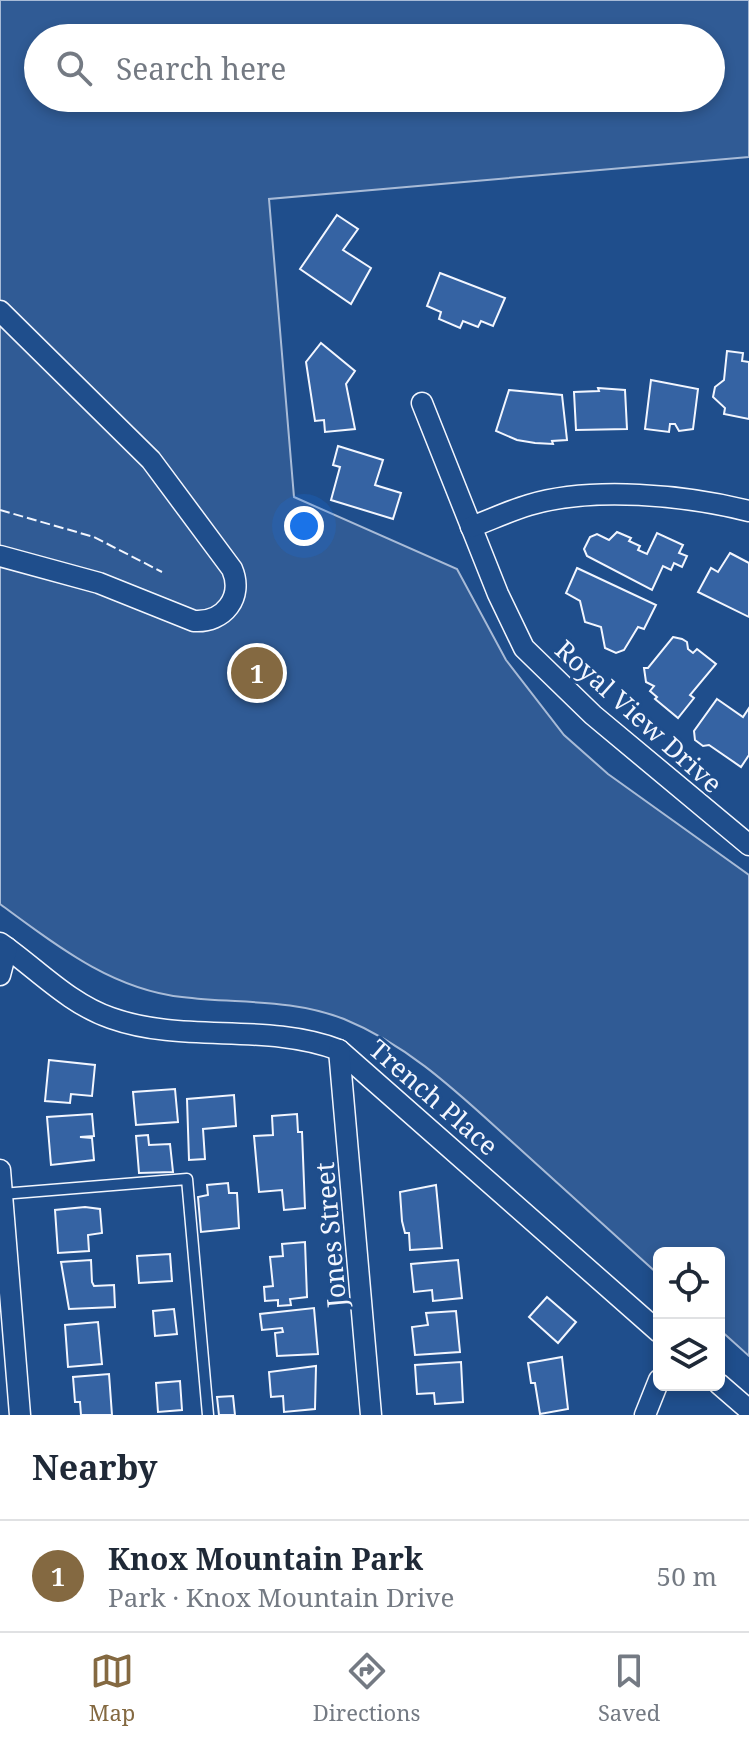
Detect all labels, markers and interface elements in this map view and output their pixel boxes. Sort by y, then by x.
search box [24,24,725,112]
icon: search [52,46,96,90]
text: Search here [116,48,286,89]
your location [284,506,324,546]
street label: Royal View Drive [548,631,730,801]
pin: 1 [231,643,283,703]
street label: Trench Place [362,1031,506,1163]
street label: Jones Street [306,1161,354,1310]
map controls [653,1247,725,1391]
button: locate [653,1247,725,1319]
button: layers [653,1319,725,1391]
text: Nearby [32,1444,158,1490]
text: Knox Mountain Park [108,1538,423,1579]
text: 1 [51,1558,65,1594]
text: 50 m [657,1558,717,1594]
text: Park · Knox Mountain Drive [108,1579,454,1615]
tab: Map [89,1649,135,1727]
tab: Directions [313,1649,420,1727]
tab: Saved [598,1649,660,1727]

